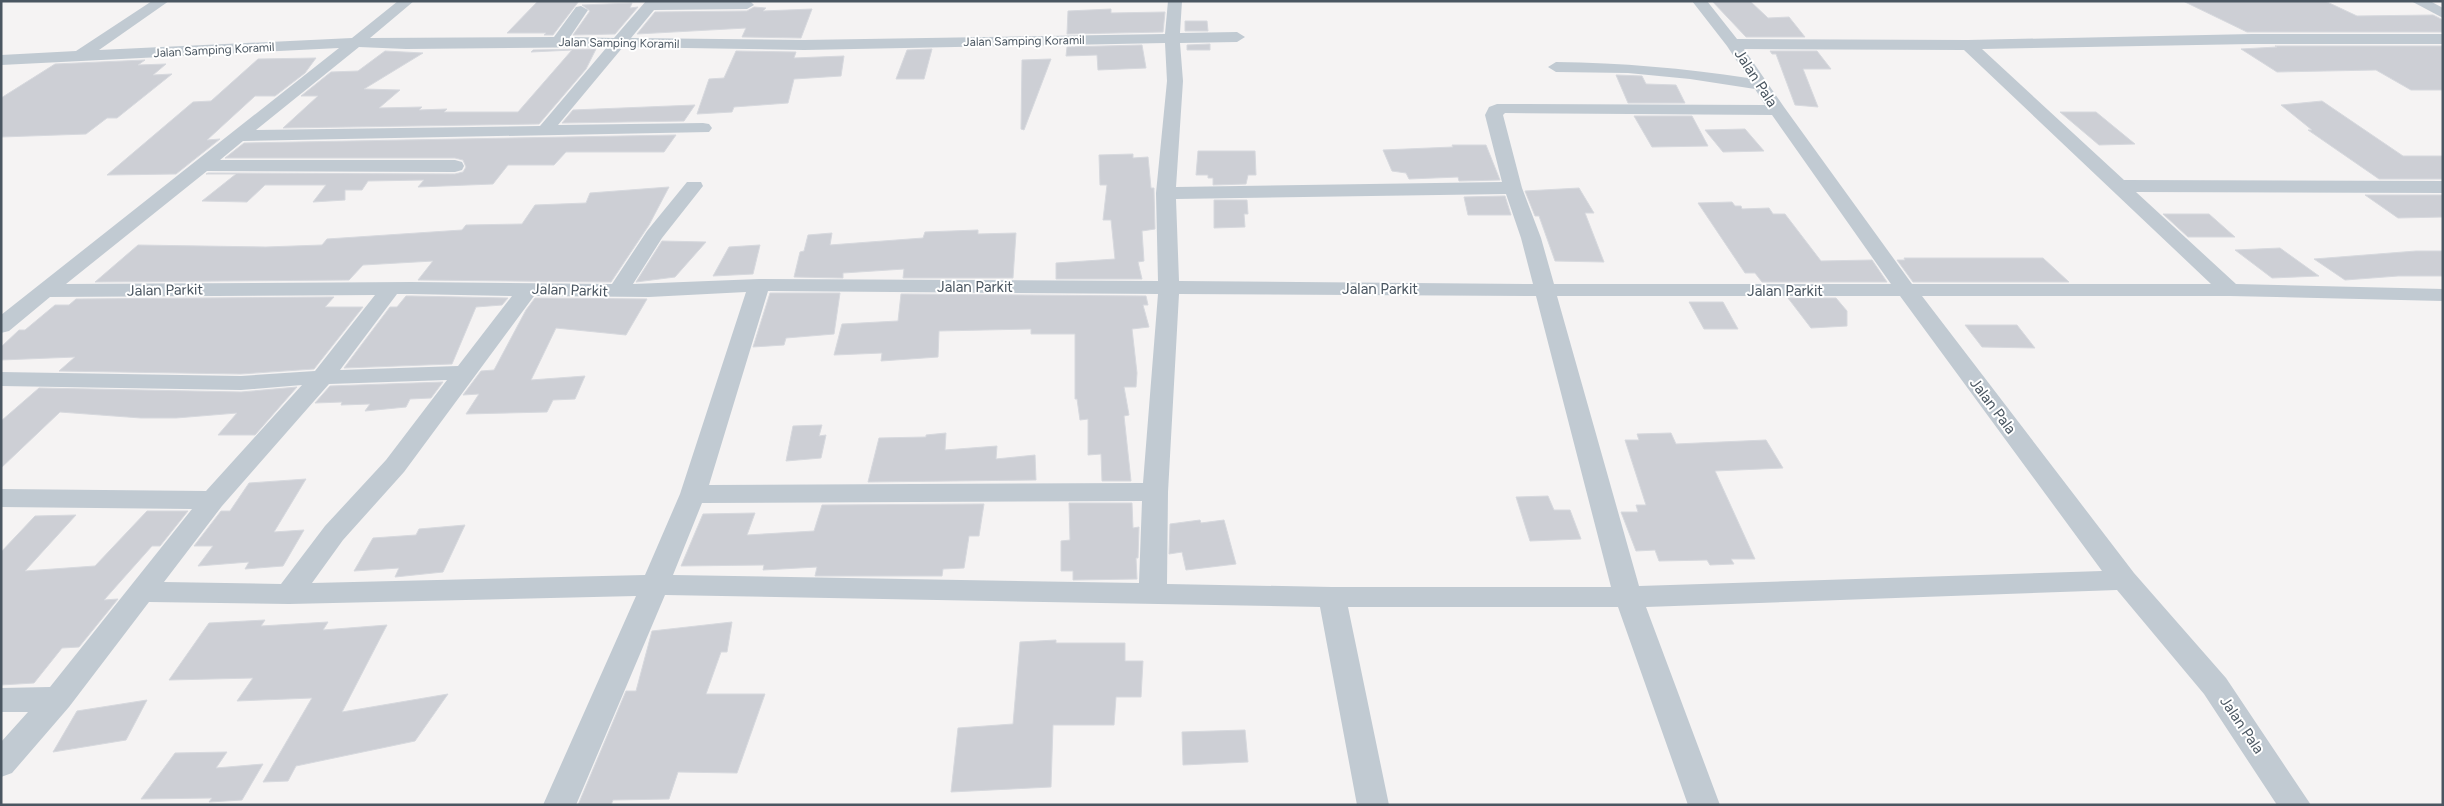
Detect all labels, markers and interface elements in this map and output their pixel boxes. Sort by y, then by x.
street label: Jalan Samping Koramil [963,33,1085,49]
street label: Jalan Samping Koramil [558,35,680,51]
street label: Jalan Samping Koramil [153,40,275,60]
street label: Jalan Pala [1731,46,1781,110]
street label: Jalan Parkit [937,278,1013,296]
street label: Jalan Parkit [127,280,204,300]
street label: Jalan Parkit [532,280,609,300]
street label: Jalan Parkit [1342,280,1418,298]
street label: Jalan Parkit [1747,282,1823,300]
street label: Jalan Pala [1966,374,2020,438]
street label: Jalan Pala [2216,693,2268,757]

